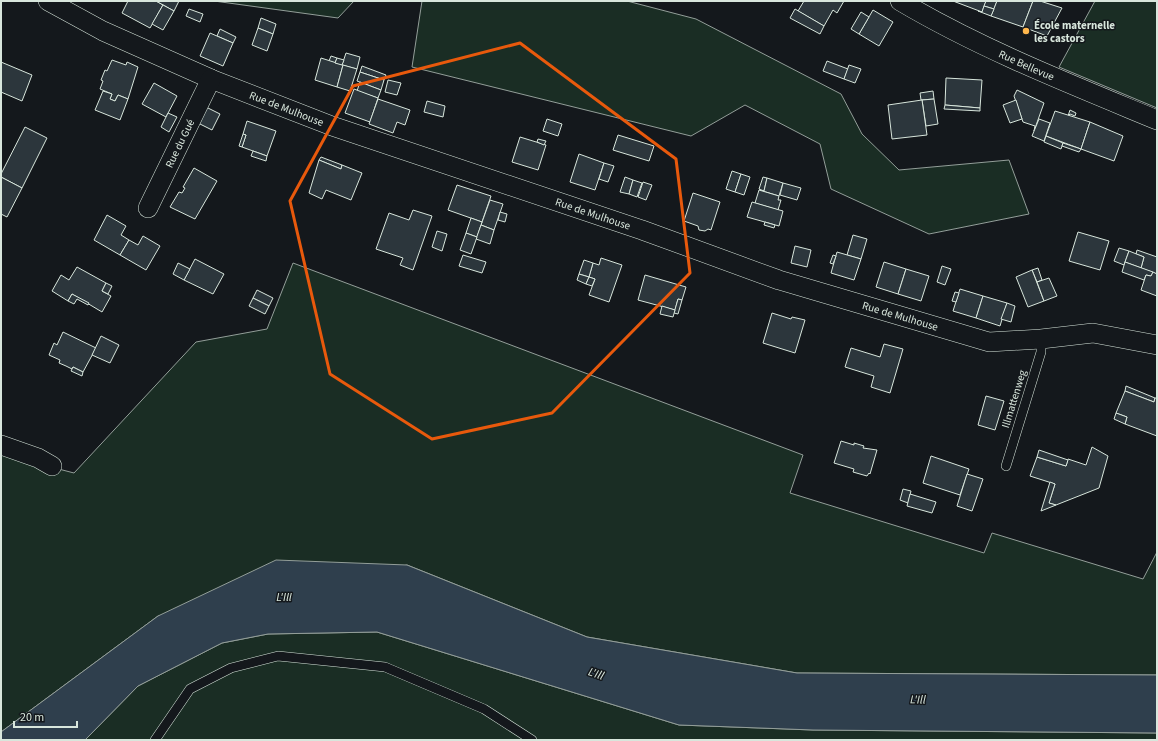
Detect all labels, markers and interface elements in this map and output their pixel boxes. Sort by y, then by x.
place label: École maternelle les castors [1034,18,1115,46]
marker: École maternelle les castors [1021,26,1031,36]
street label: Rue Bellevue [996,46,1057,84]
street label: Rue de Mulhouse [247,87,326,130]
street label: Rue du Gué [161,116,198,170]
street label: Rue de Mulhouse [553,194,633,233]
street label: Rue de Mulhouse [861,298,941,334]
street label: Illmattenweg [998,368,1030,430]
water label: L'Ill [276,589,292,606]
water label: L'Ill [586,663,606,685]
water label: L'Ill [910,691,926,709]
scale bar [14,703,77,729]
text: 20 m [20,709,44,726]

